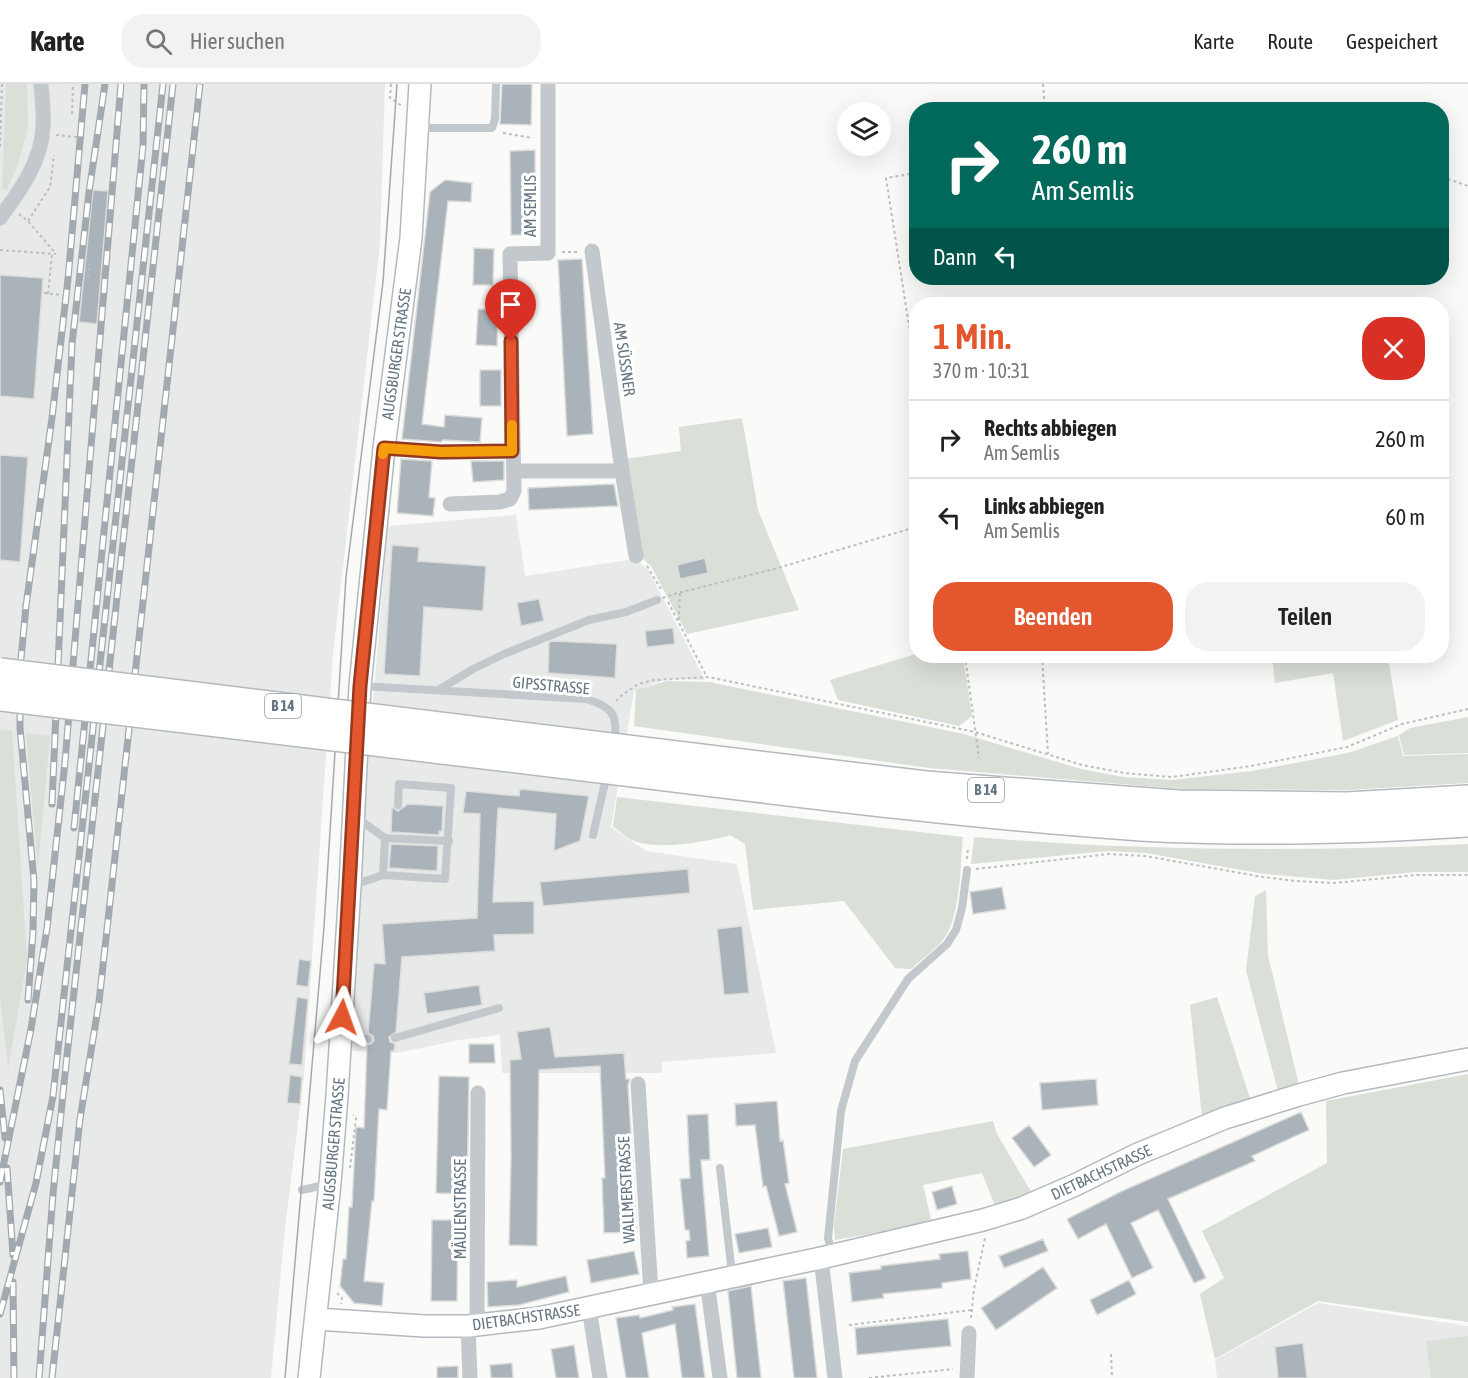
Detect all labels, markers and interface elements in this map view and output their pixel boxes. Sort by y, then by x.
search box [121,14,541,68]
text: Karte [30,25,85,57]
icon: search [142,25,175,58]
text: Hier suchen [190,28,285,54]
text: Karte [1193,29,1234,53]
text: Route [1267,29,1313,53]
text: Gespeichert [1346,29,1438,53]
map controls [837,102,891,156]
button: layers [837,102,891,156]
text: 260 m [1032,125,1127,173]
icon: right [933,126,1011,204]
street label: AM SEMLIS [521,175,539,237]
text: Am Semlis [1032,175,1134,206]
icon: left [989,240,1022,273]
text: Dann [933,244,977,270]
pin [485,279,536,341]
street label: AUGSBURGER STRASSE [378,287,414,421]
icon: arrive [494,288,527,321]
text: 1 Min. [933,315,1011,357]
button: close [1362,317,1425,380]
street label: AM SÜSSNER [611,321,639,397]
text: 370 m · 10:31 [933,359,1030,382]
text: Rechts abbiegen [984,415,1117,441]
icon: right [933,423,966,456]
text: 260 m [1375,426,1425,452]
text: Am Semlis [984,441,1060,464]
text: Links abbiegen [984,493,1105,519]
icon: left [933,501,966,534]
text: 60 m [1385,504,1425,530]
text: Am Semlis [984,519,1060,542]
button: Beenden [933,582,1173,651]
button: Teilen [1185,582,1425,651]
street label: GIPSSTRASSE [512,673,590,697]
road number: B 14 [265,694,301,718]
road number: B 14 [968,778,1004,802]
position arrow [310,985,374,1049]
street label: AUGSBURGER STRASSE [318,1077,348,1211]
street label: WALLMERSTRASSE [614,1136,638,1244]
street label: DIETBACHSTRASSE [1048,1141,1154,1203]
street label: MÄULENSTRASSE [451,1159,469,1259]
street label: DIETBACHSTRASSE [471,1301,581,1333]

